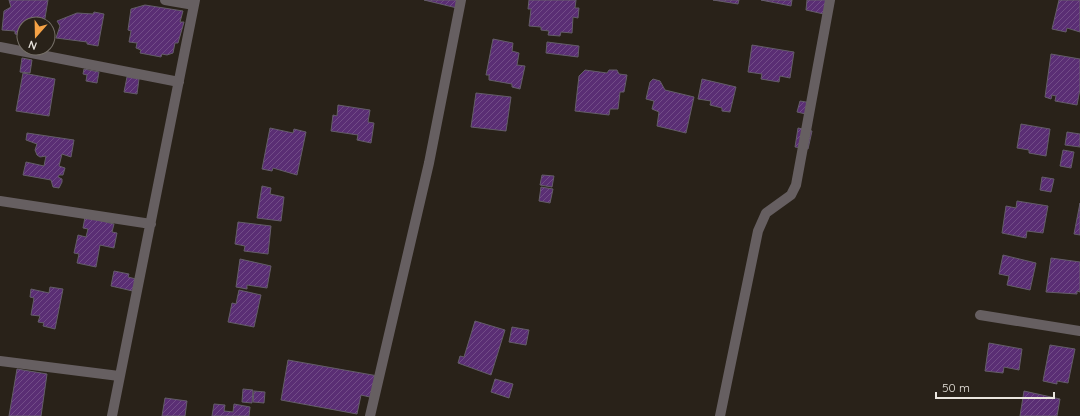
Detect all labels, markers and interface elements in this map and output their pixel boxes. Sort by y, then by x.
north arrow [16,16,56,56]
text: N [26,37,39,53]
scale bar [936,374,1054,400]
text: 50 m [942,380,970,395]

